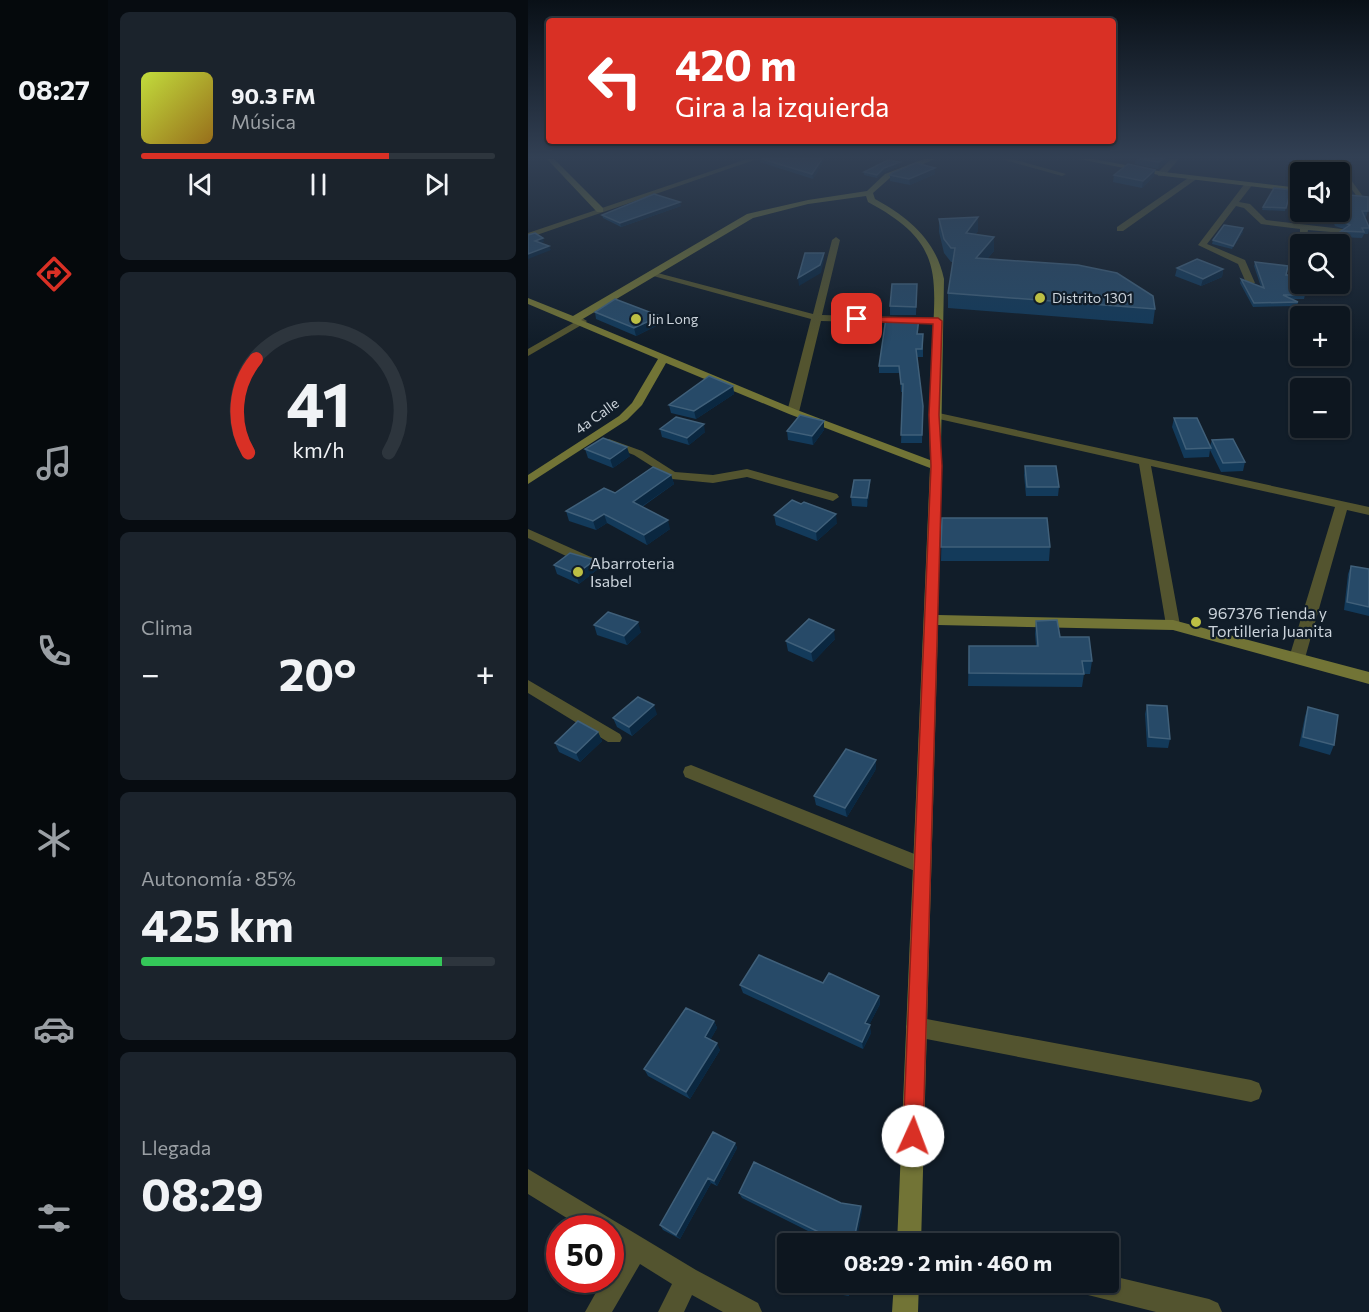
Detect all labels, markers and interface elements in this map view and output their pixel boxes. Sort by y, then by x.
text: 420 m [675,38,797,90]
icon: left [576,42,654,120]
text: 08:27 [18,73,90,106]
text: 90.3 FM [231,82,316,109]
text: Gira a la izquierda [675,90,889,123]
text: Música [231,109,296,133]
map controls [1290,162,1350,438]
button: sound [1290,162,1350,222]
icon: previous [184,168,217,201]
icon: pause [302,168,335,201]
icon: next [420,168,453,201]
button: search [1290,234,1350,294]
icon: directions [33,253,75,295]
place label: Distrito 1301 [1052,289,1133,306]
marker: Distrito 1301 [1033,291,1047,305]
pin [831,293,882,344]
icon: arrive [840,302,873,335]
button: + [1290,306,1350,366]
place label: Jin Long [648,310,699,327]
marker: Jin Long [629,312,643,326]
text: 41 [286,364,350,440]
button: − [1290,378,1350,438]
street label: 4a Calle [572,394,622,437]
text: km/h [292,436,344,462]
icon: music [33,442,75,484]
place label: Abarroteria Isabel [590,553,675,590]
marker: Abarroteria Isabel [571,565,585,579]
place label: 967376 Tienda y Tortilleria Juanita [1208,603,1332,640]
text: Clima [141,615,193,639]
marker: 967376 Tienda y Tortilleria Juanita [1189,615,1203,629]
icon: phone [33,630,75,672]
text: 20° [279,645,357,700]
text: − [141,652,160,693]
text: + [476,652,495,693]
icon: climate [33,819,75,861]
text: Autonomía · 85% [141,866,296,890]
text: 425 km [141,896,294,951]
icon: car [33,1008,75,1050]
position arrow [881,1104,945,1168]
text: Llegada [141,1135,211,1159]
text: 08:29 [141,1165,264,1220]
icon: filters [33,1197,75,1239]
speed limit sign: 50 [546,1215,624,1293]
text: 08:29 · 2 min · 460 m [844,1249,1052,1276]

